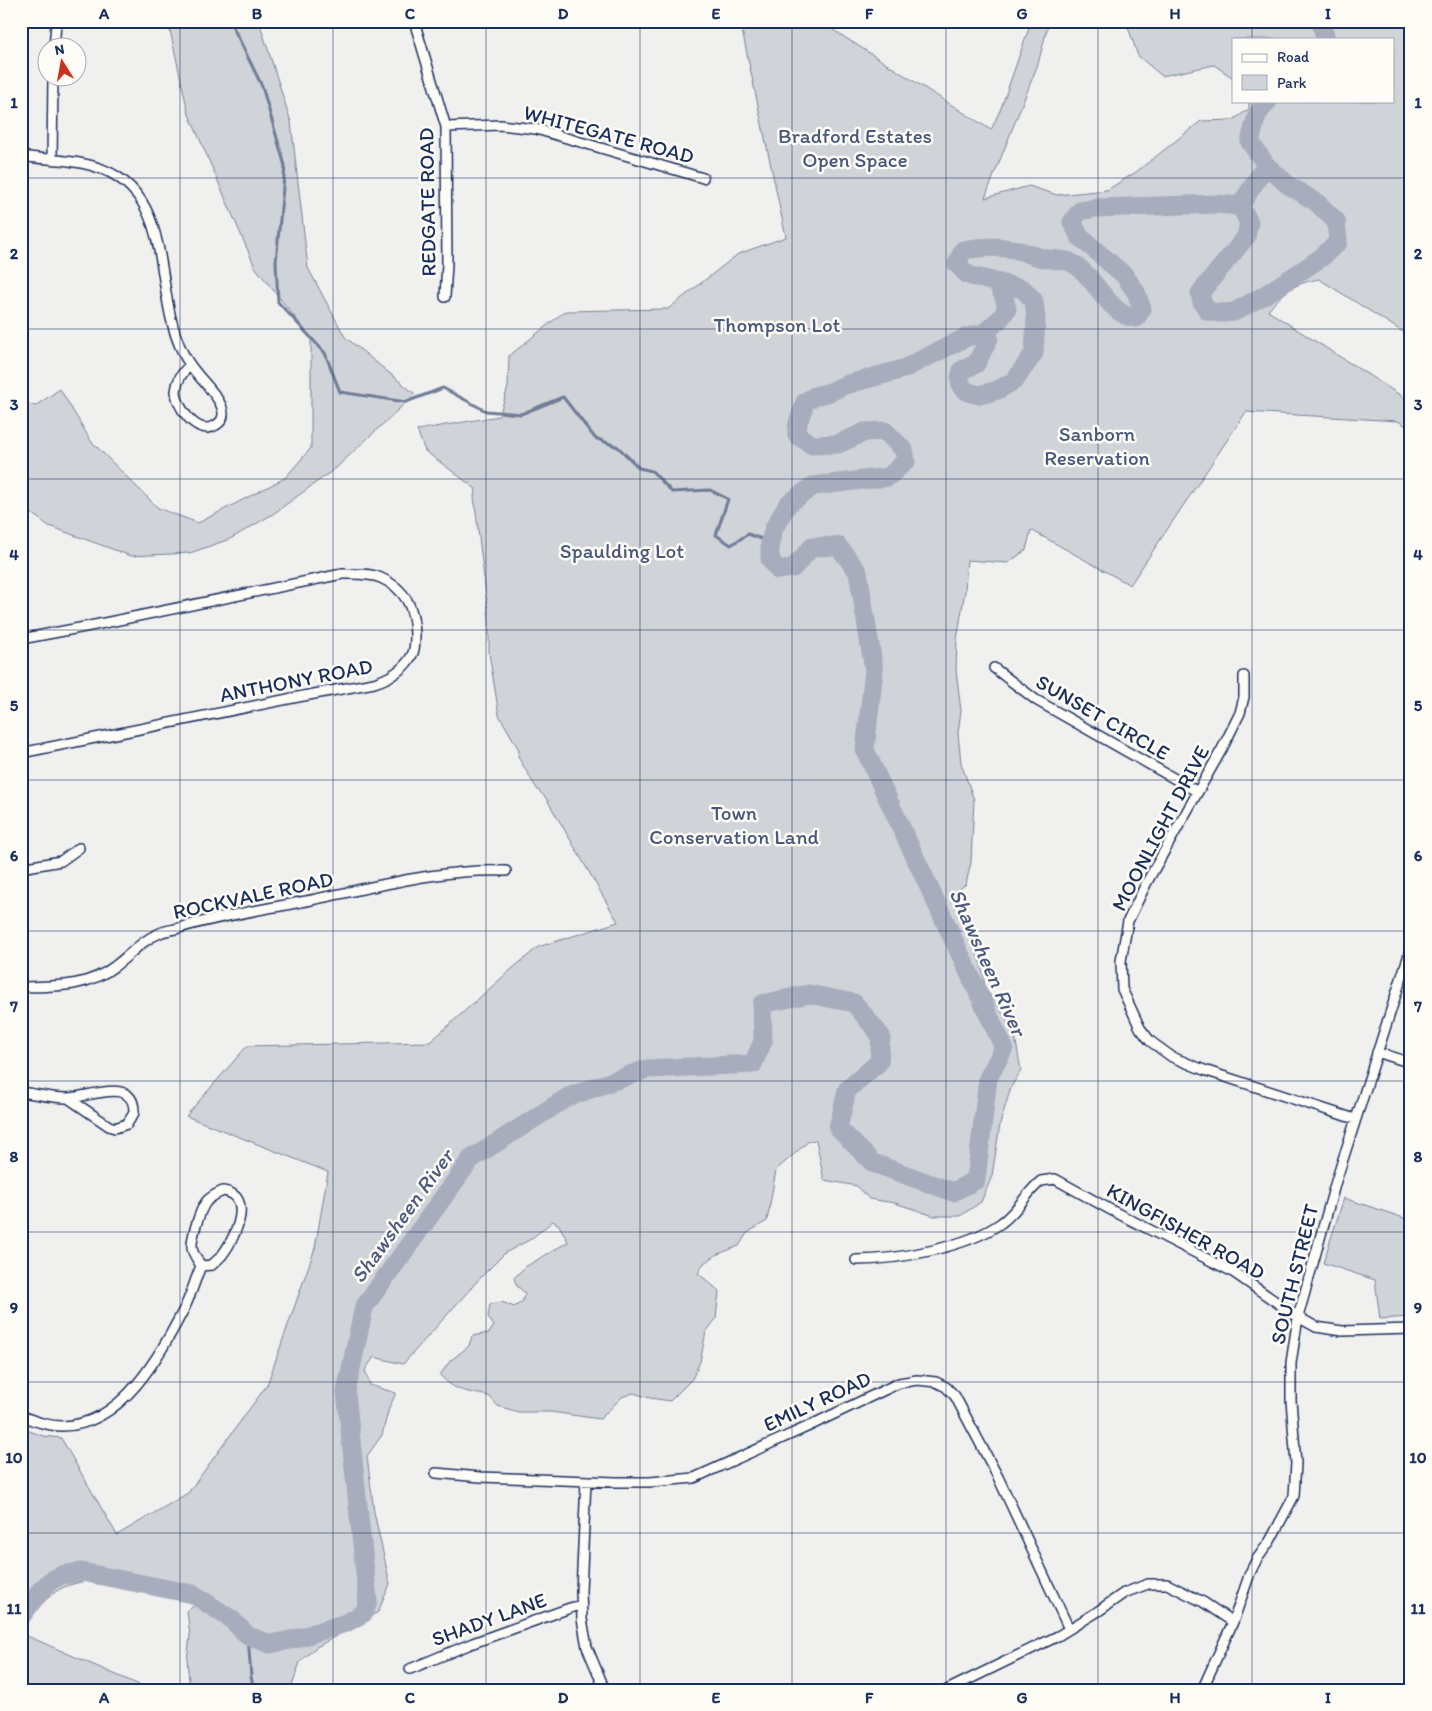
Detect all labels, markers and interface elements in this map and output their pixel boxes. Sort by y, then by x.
text: A [98,4,110,23]
text: B [252,4,263,23]
text: C [405,4,416,23]
text: D [558,4,569,23]
text: E [712,4,721,23]
text: F [865,4,874,23]
text: G [1016,4,1028,23]
text: H [1169,4,1181,23]
text: I [1325,4,1331,23]
north arrow [38,38,88,88]
legend [1232,38,1394,102]
text: N [53,40,66,59]
text: Road [1277,48,1310,66]
text: Park [1277,74,1307,92]
text: 1 [10,93,18,112]
text: 1 [1414,93,1422,112]
street label: WHITEGATE ROAD [521,99,697,169]
park label: Bradford Estates Open Space [778,123,932,172]
street label: REDGATE ROAD [413,127,441,277]
text: 2 [10,244,19,263]
text: 2 [1414,244,1423,263]
park label: Thompson Lot [714,312,841,337]
text: 3 [10,395,19,414]
text: 3 [1414,395,1423,414]
park label: Sanborn Reservation [1044,421,1150,470]
park label: Spaulding Lot [560,538,684,563]
text: 4 [9,545,19,564]
text: 4 [1413,545,1423,564]
street label: ANTHONY ROAD [217,653,375,707]
street label: SUNSET CIRCLE [1032,669,1174,765]
text: 5 [10,696,19,715]
text: 5 [1414,696,1423,715]
street label: MOONLIGHT DRIVE [1106,741,1214,915]
park label: Town Conservation Land [649,800,819,849]
text: 6 [10,846,19,865]
text: 6 [1414,846,1423,865]
street label: ROCKVALE ROAD [171,866,335,924]
water label: Shawsheen River [943,884,1033,1042]
text: 7 [9,997,18,1016]
text: 7 [1413,997,1422,1016]
water label: Shawsheen River [345,1142,461,1288]
text: 8 [10,1147,19,1166]
text: 8 [1414,1147,1423,1166]
street label: KINGFISHER ROAD [1102,1177,1270,1285]
street label: SOUTH STREET [1264,1201,1324,1347]
text: 9 [10,1298,18,1317]
text: 9 [1414,1298,1422,1317]
street label: EMILY ROAD [759,1365,875,1437]
text: 10 [5,1448,23,1467]
text: 10 [1409,1448,1427,1467]
street label: SHADY LANE [428,1587,550,1651]
text: 11 [7,1599,22,1618]
text: 11 [1411,1599,1426,1618]
text: A [98,1688,110,1707]
text: B [252,1688,263,1707]
text: C [405,1688,416,1707]
text: D [558,1688,569,1707]
text: E [712,1688,721,1707]
text: F [865,1688,874,1707]
text: G [1016,1688,1028,1707]
text: H [1169,1688,1181,1707]
text: I [1325,1688,1331,1707]

